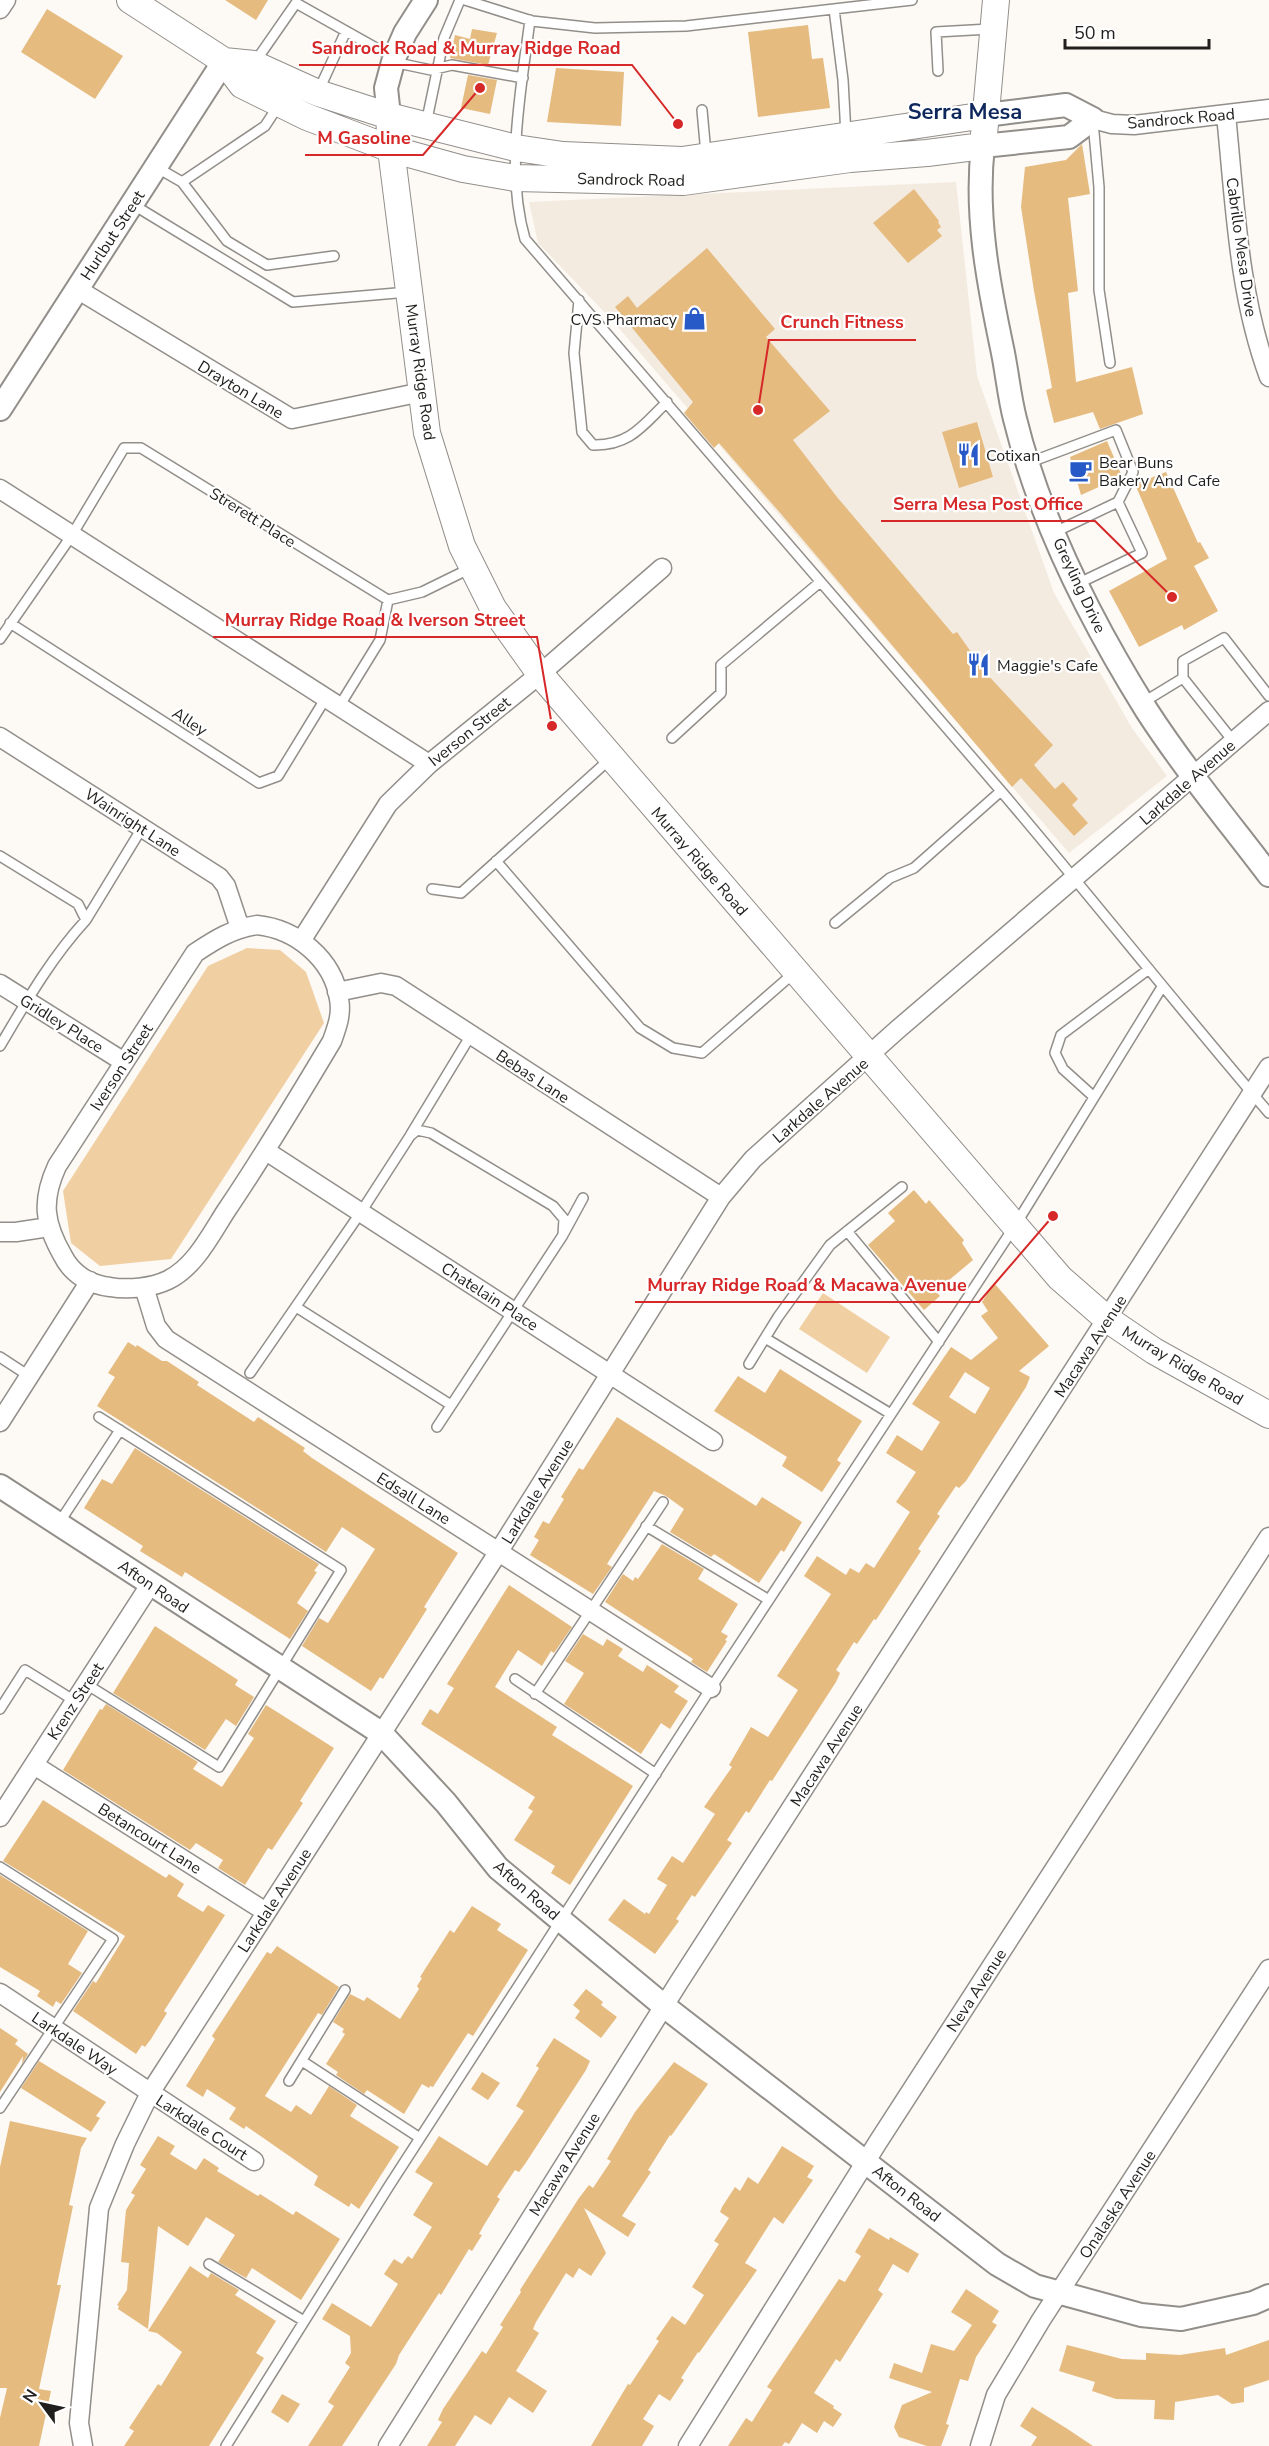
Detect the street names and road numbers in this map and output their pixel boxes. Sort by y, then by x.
street label: Sandrock Road [1126,103,1236,135]
street label: Sandrock Road [577,168,685,192]
street label: Cabrillo Mesa Drive [1220,176,1262,318]
street label: Hurlbut Street [75,186,150,285]
street label: Murray Ridge Road [400,302,440,442]
street label: Drayton Lane [193,356,288,424]
street label: Strerett Place [205,483,300,553]
street label: Greyling Drive [1047,534,1111,637]
street label: Iverson Street [424,692,516,772]
street label: Alley [168,702,212,742]
street label: Larkdale Avenue [1135,735,1240,830]
street label: Wainright Lane [80,784,185,862]
street label: Murray Ridge Road [646,802,753,921]
street label: Gridley Place [15,989,108,1058]
street label: Iverson Street [85,1019,158,1115]
street label: Bebas Lane [491,1045,574,1109]
street label: Larkdale Avenue [768,1053,873,1148]
street label: Chatelain Place [437,1257,542,1336]
street label: Macawa Avenue [1049,1291,1132,1402]
street label: Murray Ridge Road [1118,1321,1247,1411]
street label: Larkdale Avenue [497,1435,579,1548]
street label: Edsall Lane [372,1467,455,1530]
street label: Afton Road [114,1555,193,1619]
street label: Krenz Street [43,1658,109,1745]
street label: Macawa Avenue [785,1700,868,1811]
street label: Betancourt Lane [94,1798,205,1880]
street label: Larkdale Avenue [233,1844,317,1957]
street label: Afton Road [488,1856,564,1926]
street label: Neva Avenue [942,1945,1012,2037]
street label: Larkdale Way [27,2007,122,2081]
street label: Larkdale Court [151,2090,252,2166]
street label: Macawa Avenue [524,2109,606,2220]
street label: Onalaska Avenue [1074,2146,1161,2263]
street label: Afton Road [868,2160,945,2227]

